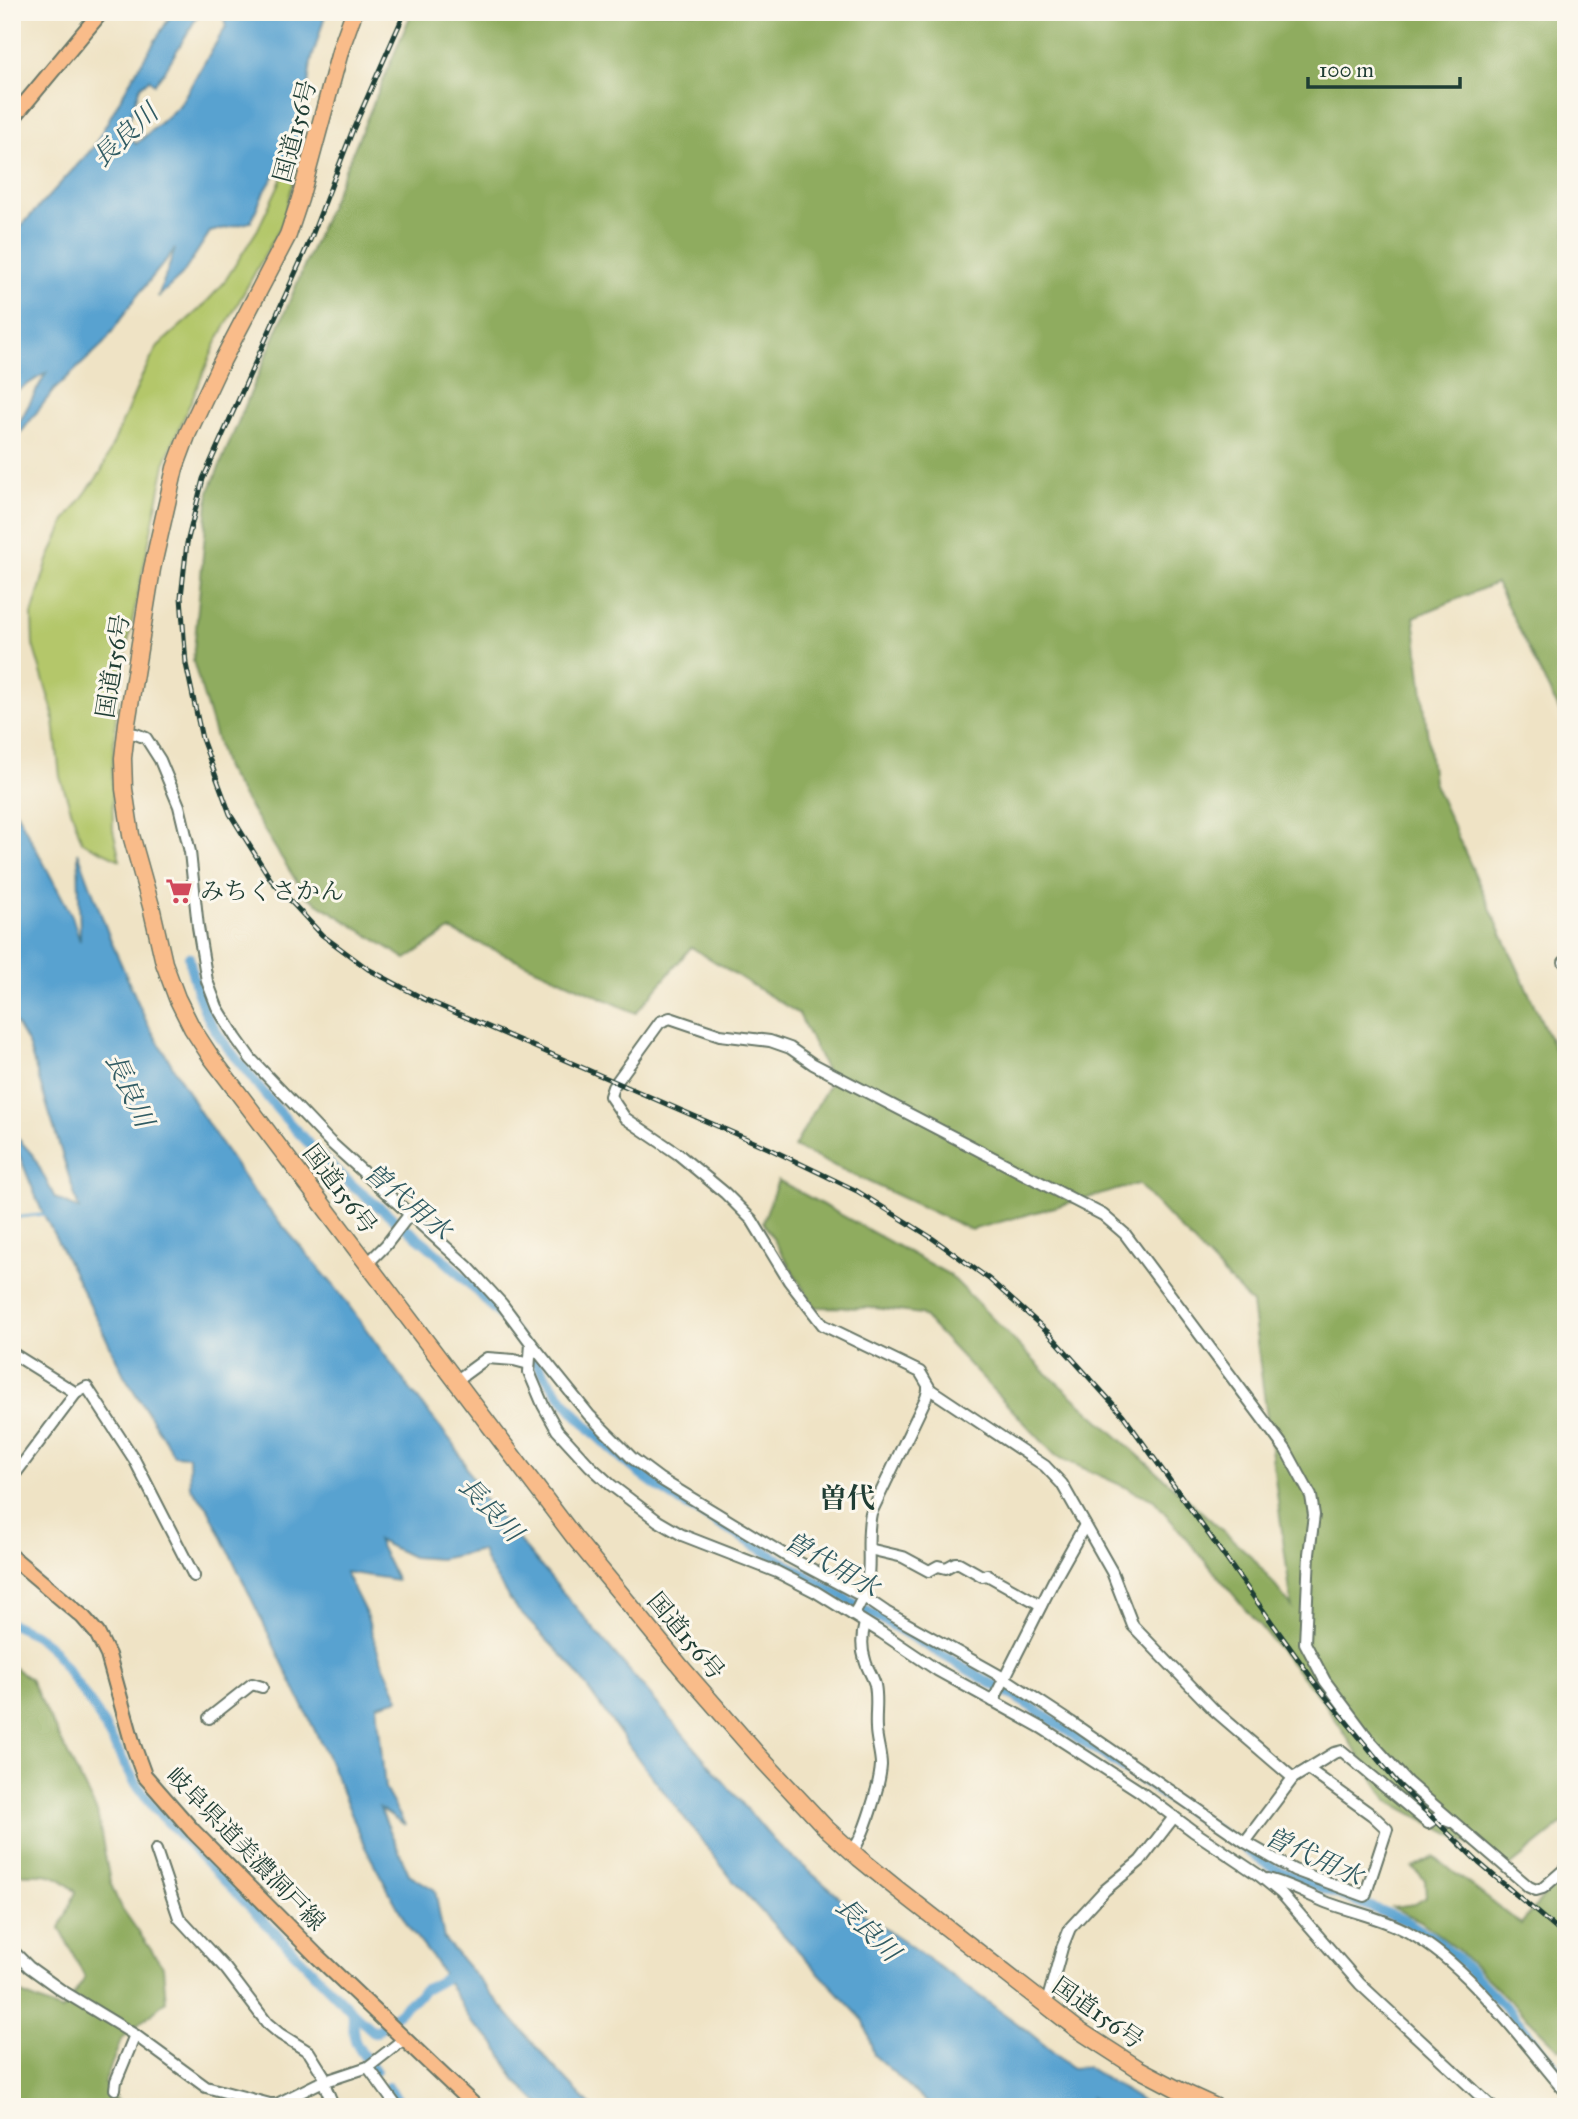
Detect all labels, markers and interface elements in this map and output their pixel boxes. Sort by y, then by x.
scale bar [1308,46,1461,90]
text: 100 m [1319,57,1374,83]
street label: 国道156号 [267,77,323,185]
water label: 長良川 [86,95,167,173]
street label: 国道156号 [90,612,136,720]
supermarket icon: みちくさかん [164,876,194,906]
place label: みちくさかん [200,876,344,906]
water label: 長良川 [99,1048,162,1135]
street label: 国道156号 [296,1138,384,1240]
water label: 曽代用水 [358,1155,460,1249]
water label: 長良川 [452,1470,532,1550]
district label: 曽代 [819,1481,875,1516]
water label: 曽代用水 [779,1524,888,1605]
street label: 国道156号 [641,1586,731,1686]
street label: 岐阜県道美濃洞戸線 [160,1761,332,1937]
water label: 曽代用水 [1260,1820,1371,1894]
water label: 長良川 [829,1890,909,1970]
street label: 国道156号 [1046,1971,1150,2055]

